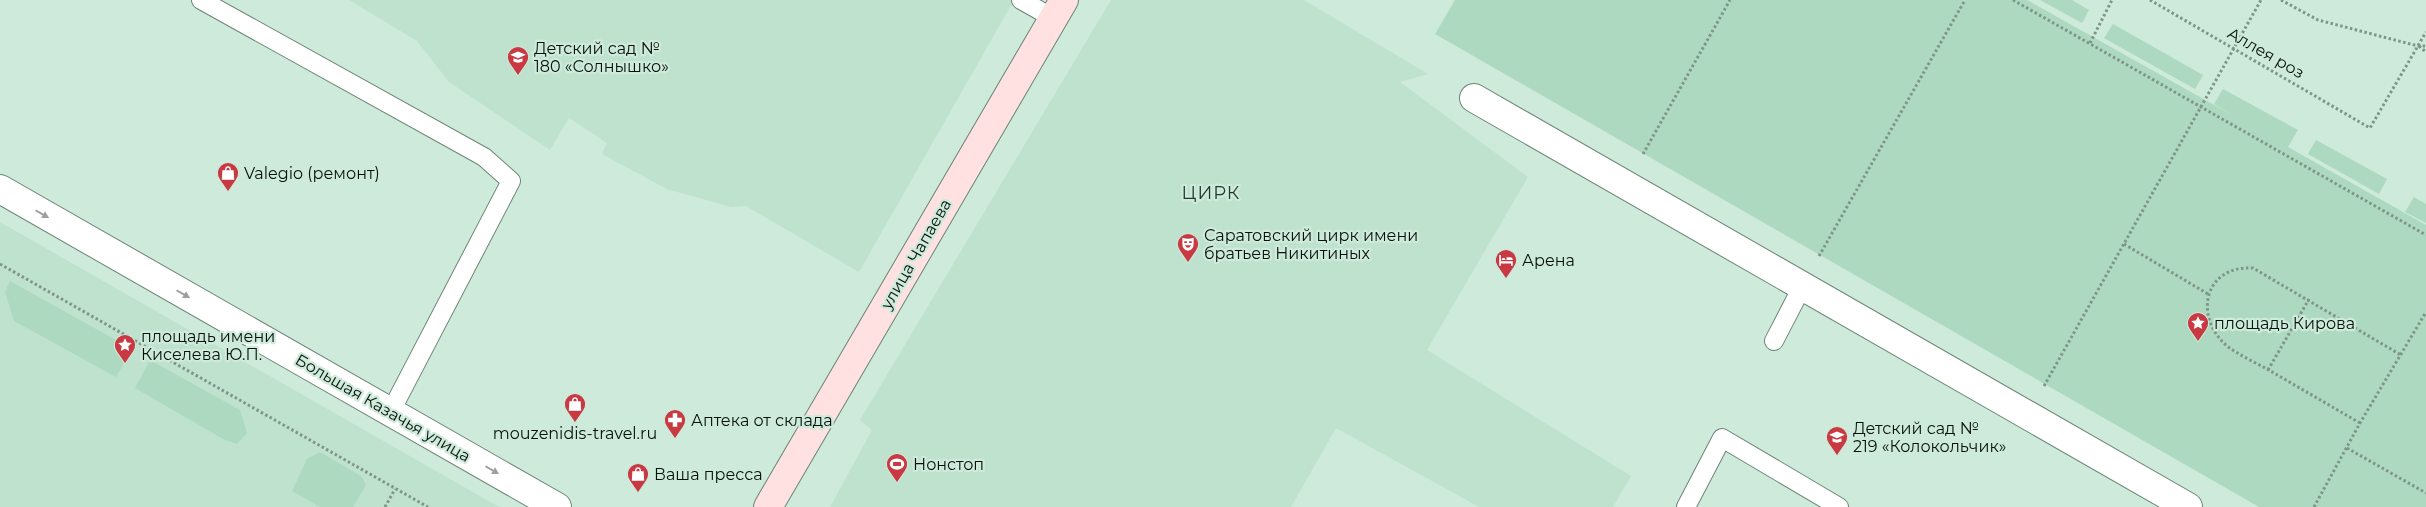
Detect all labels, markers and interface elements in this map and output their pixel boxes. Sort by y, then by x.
street label: Аллея роз [2224,23,2308,83]
place label: Детский сад № 180 «Солнышко» [534,39,669,76]
school or university icon: Детский сад № 180 «Солнышко» [506,45,530,76]
shop icon: Valegio (ремонт) [216,161,240,192]
place label: Valegio (ремонт) [244,164,380,183]
district label: ЦИРК [1182,182,1240,204]
street label: улица Чапаева [876,196,955,313]
one-way arrow [36,209,49,218]
place label: Саратовский цирк имени братьев Никитиных [1204,226,1418,263]
theatre icon: Саратовский цирк имени братьев Никитиных [1176,232,1200,263]
hotel icon: Арена [1494,248,1518,279]
place label: Арена [1522,251,1575,270]
one-way arrow [177,290,190,299]
place icon: площадь Кирова [2186,311,2210,342]
place label: площадь Кирова [2214,314,2355,333]
place label: площадь имени Киселева Ю.П. [141,327,275,364]
place icon: площадь имени Киселева Ю.П. [113,333,137,364]
street label: Большая Казачья улица [292,350,474,466]
shop icon: mouzenidis-travel.ru [563,392,587,423]
pharmacy icon: Аптека от склада [663,408,687,439]
place label: Аптека от склада [691,411,833,430]
place label: Детский сад № 219 «Колокольчик» [1853,419,2006,456]
place label: mouzenidis-travel.ru [493,424,657,443]
school or university icon: Детский сад № 219 «Колокольчик» [1825,425,1849,456]
sports icon: Нонстоп [885,452,909,483]
place label: Нонстоп [913,455,984,474]
shop icon: Ваша пресса [626,462,650,493]
place label: Ваша пресса [654,465,763,484]
one-way arrow [484,466,499,474]

